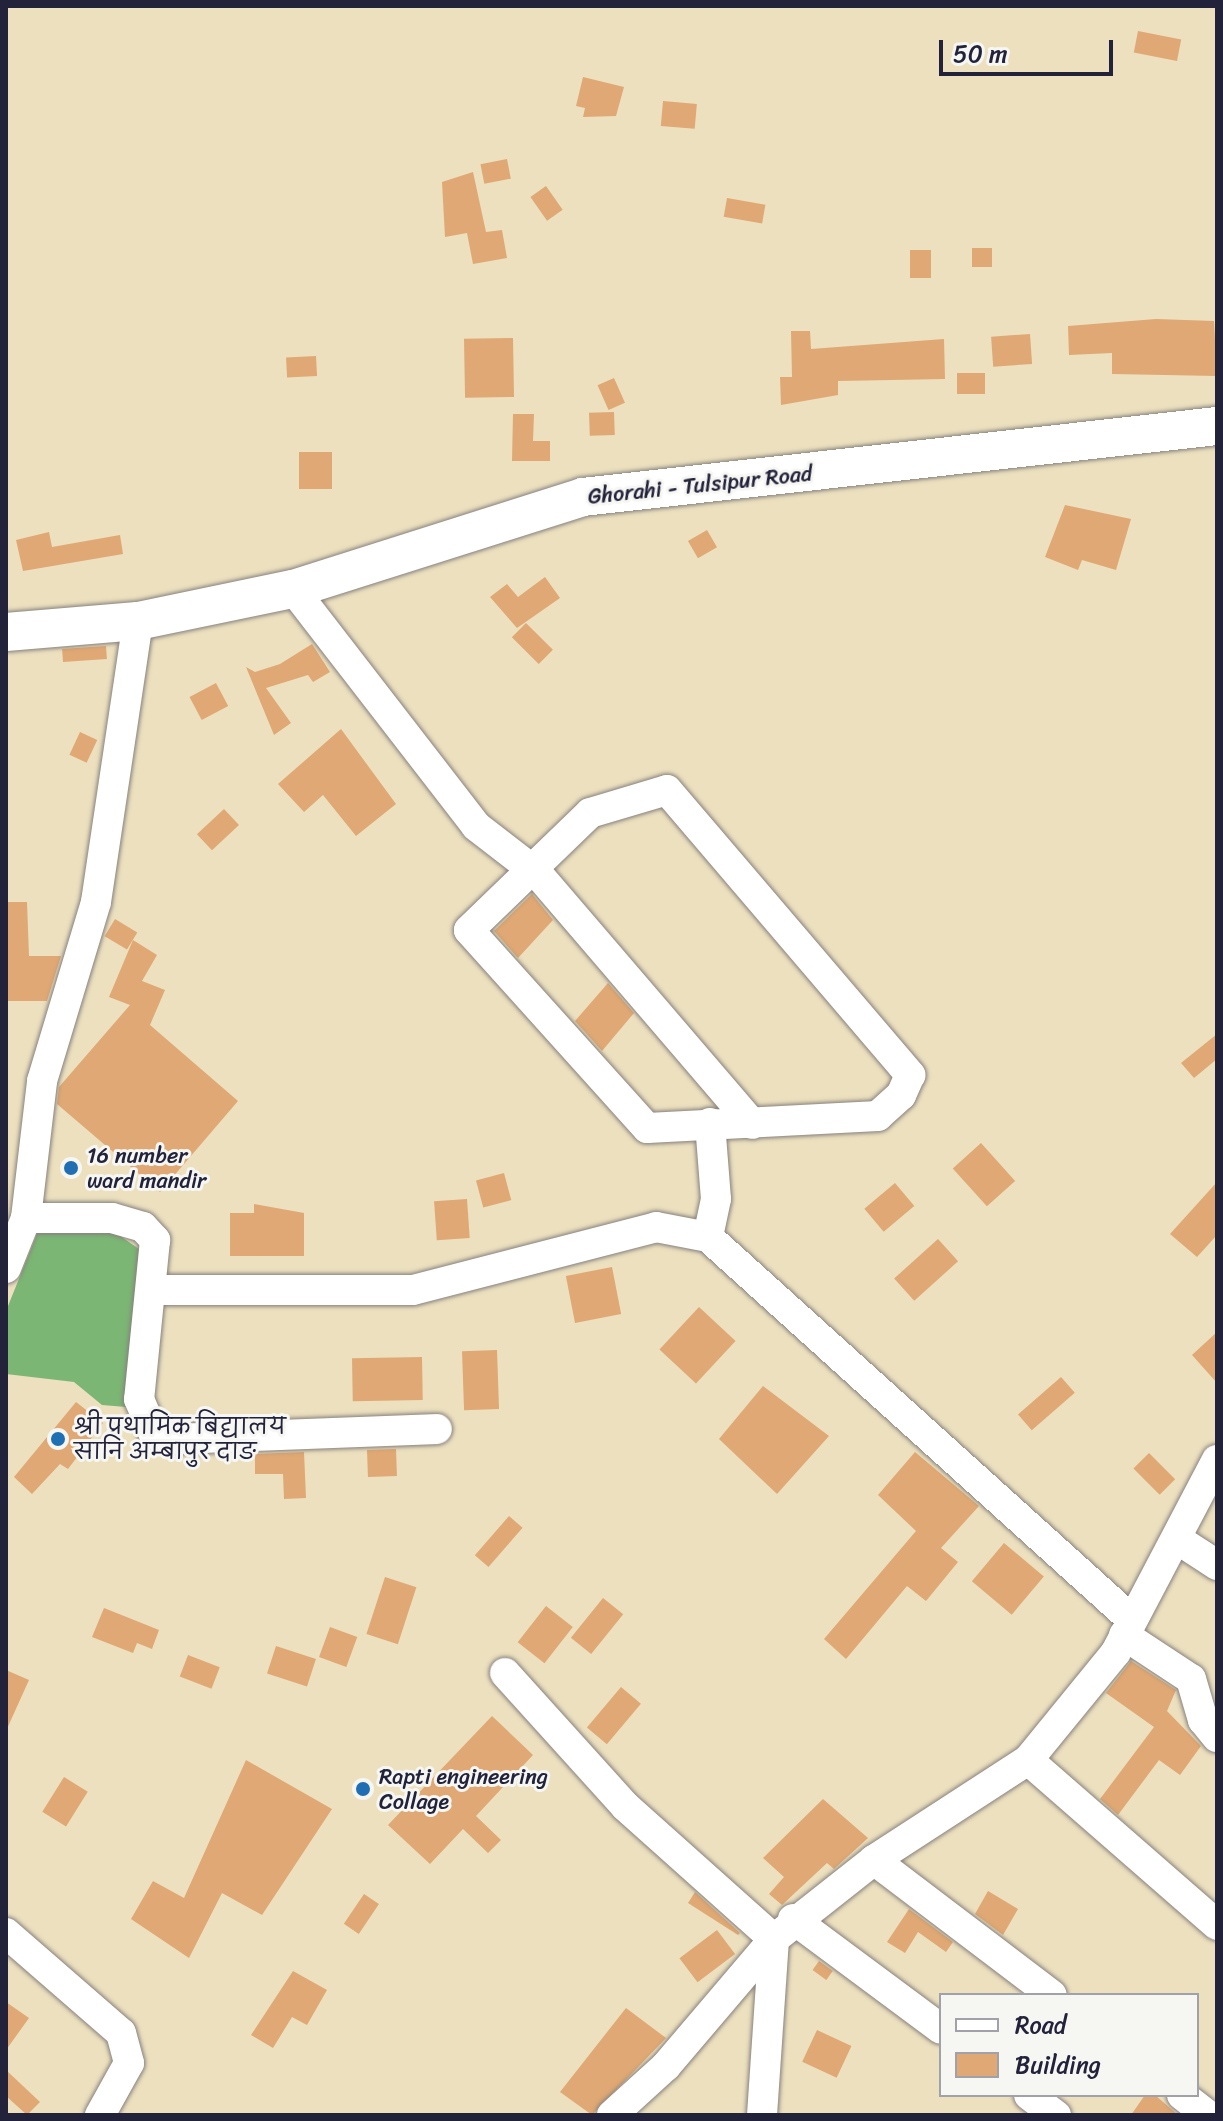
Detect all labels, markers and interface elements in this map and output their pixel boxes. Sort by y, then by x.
scale bar [943,24,1117,74]
text: 50 m [953,33,1008,75]
street label: Ghorahi - Tulsipur Road [586,460,814,510]
place label: 16 number ward mandir [87,1142,206,1194]
marker: 16 number ward mandir [62,1159,80,1177]
place label: श्री प्रथामिक बिद्यालय सानि अम्बापुर दाङ [74,1413,286,1464]
marker: श्री प्रथामिक बिद्यालय सानि अम्बापुर दाङ [49,1430,67,1448]
place label: Rapti engineering Collage [379,1763,549,1814]
marker: Rapti engineering Collage [354,1780,372,1798]
legend [939,1993,1199,2097]
text: Road [1015,2004,1066,2046]
text: Building [1015,2044,1101,2086]

